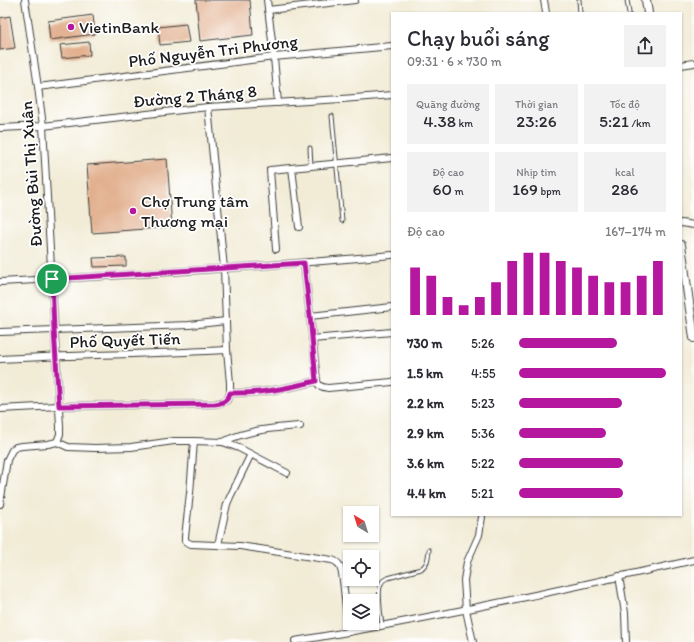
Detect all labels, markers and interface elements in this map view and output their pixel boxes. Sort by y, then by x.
place label: VietinBank [79,17,159,37]
marker: VietinBank [66,22,76,32]
text: Chạy buổi sáng [407,25,549,52]
button: share [624,25,666,67]
street label: Phố Nguyễn Tri Phương [127,31,299,71]
text: 09:31 · 6 × 730 m [407,54,502,69]
street label: Đường 2 Tháng 8 [132,81,258,111]
text: Quãng đường [416,98,480,111]
text: Thời gian [515,98,558,111]
text: Tốc độ [610,98,640,111]
street label: Đường Bùi Thị Xuân [16,100,46,248]
text: 4.38 [423,111,456,131]
text: 23:26 [516,111,557,131]
text: 5:21 [599,111,629,131]
text: km [456,117,473,130]
text: /km [629,117,651,130]
text: Độ cao [432,166,464,179]
text: Nhịp tim [516,166,557,179]
text: kcal [615,166,635,179]
text: 60 [433,179,452,199]
text: 169 [512,179,538,199]
text: 286 [611,179,638,199]
text: m [452,185,464,198]
text: bpm [538,185,561,198]
place label: Chợ Trung tâm Thương mại [141,191,249,231]
marker: Chợ Trung tâm Thương mại [128,206,138,216]
text: Độ cao [407,224,445,239]
text: 167–174 m [605,224,666,239]
pin [35,262,69,296]
icon: arrive [41,268,63,290]
street label: Phố Quyết Tiến [69,328,181,352]
text: 730 m [407,336,442,351]
text: 5:26 [471,336,495,351]
text: 1.5 km [407,366,443,381]
text: 4:55 [471,366,496,381]
text: 2.2 km [407,396,444,411]
text: 5:23 [471,396,495,411]
text: 2.9 km [407,426,444,441]
text: 5:36 [471,426,495,441]
text: 3.6 km [407,456,444,471]
text: 5:22 [471,456,495,471]
text: 4.4 km [407,486,446,501]
text: 5:21 [471,486,494,501]
north arrow [343,506,379,542]
map controls [343,506,379,630]
button: locate [343,550,379,586]
button: layers [343,594,379,630]

